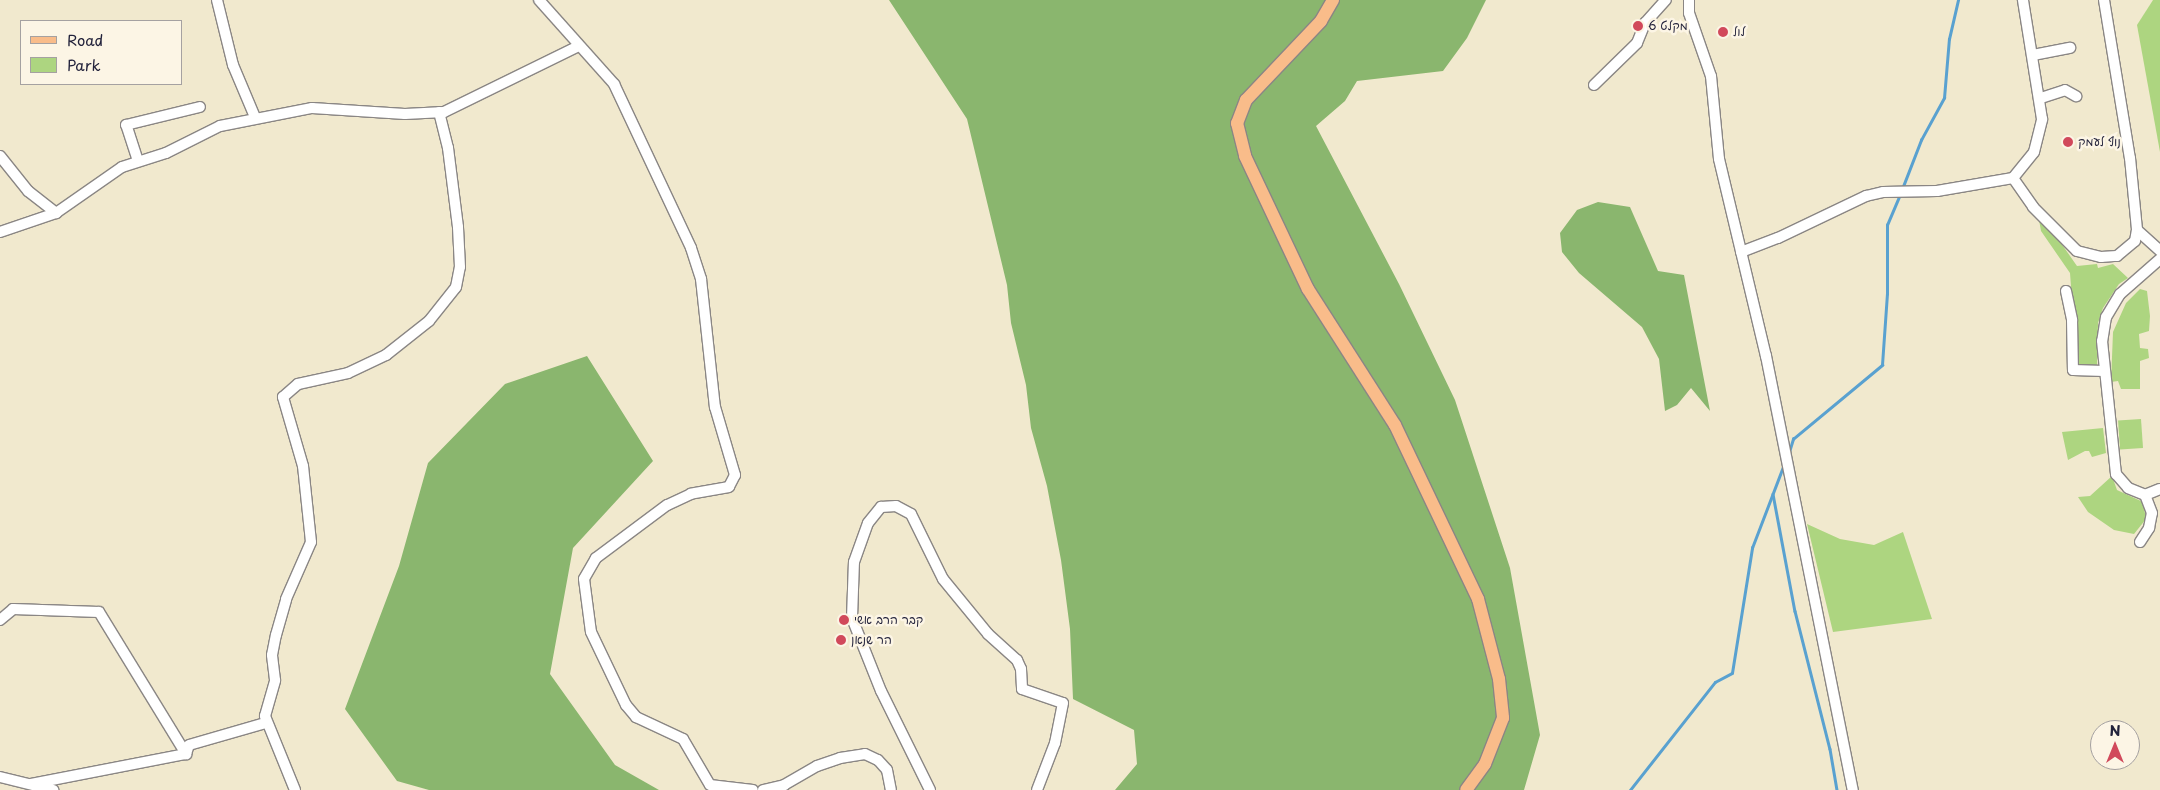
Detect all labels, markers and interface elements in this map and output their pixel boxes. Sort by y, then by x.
place label: מקלט 6 [1648,19,1688,33]
legend [20,20,182,85]
marker: מקלט 6 [1632,20,1644,32]
place label: לול [1733,25,1745,39]
marker: לול [1717,26,1729,38]
text: Road [67,28,103,51]
text: Park [67,53,101,76]
place label: נוף לעמק [2078,135,2121,149]
marker: נוף לעמק [2062,136,2074,148]
place label: קבר הרב אשי [854,613,923,627]
marker: קבר הרב אשי [838,614,850,626]
place label: הר שנאן [851,633,892,647]
marker: הר שנאן [835,634,847,646]
north arrow [2090,720,2140,770]
text: N [2109,720,2121,741]

